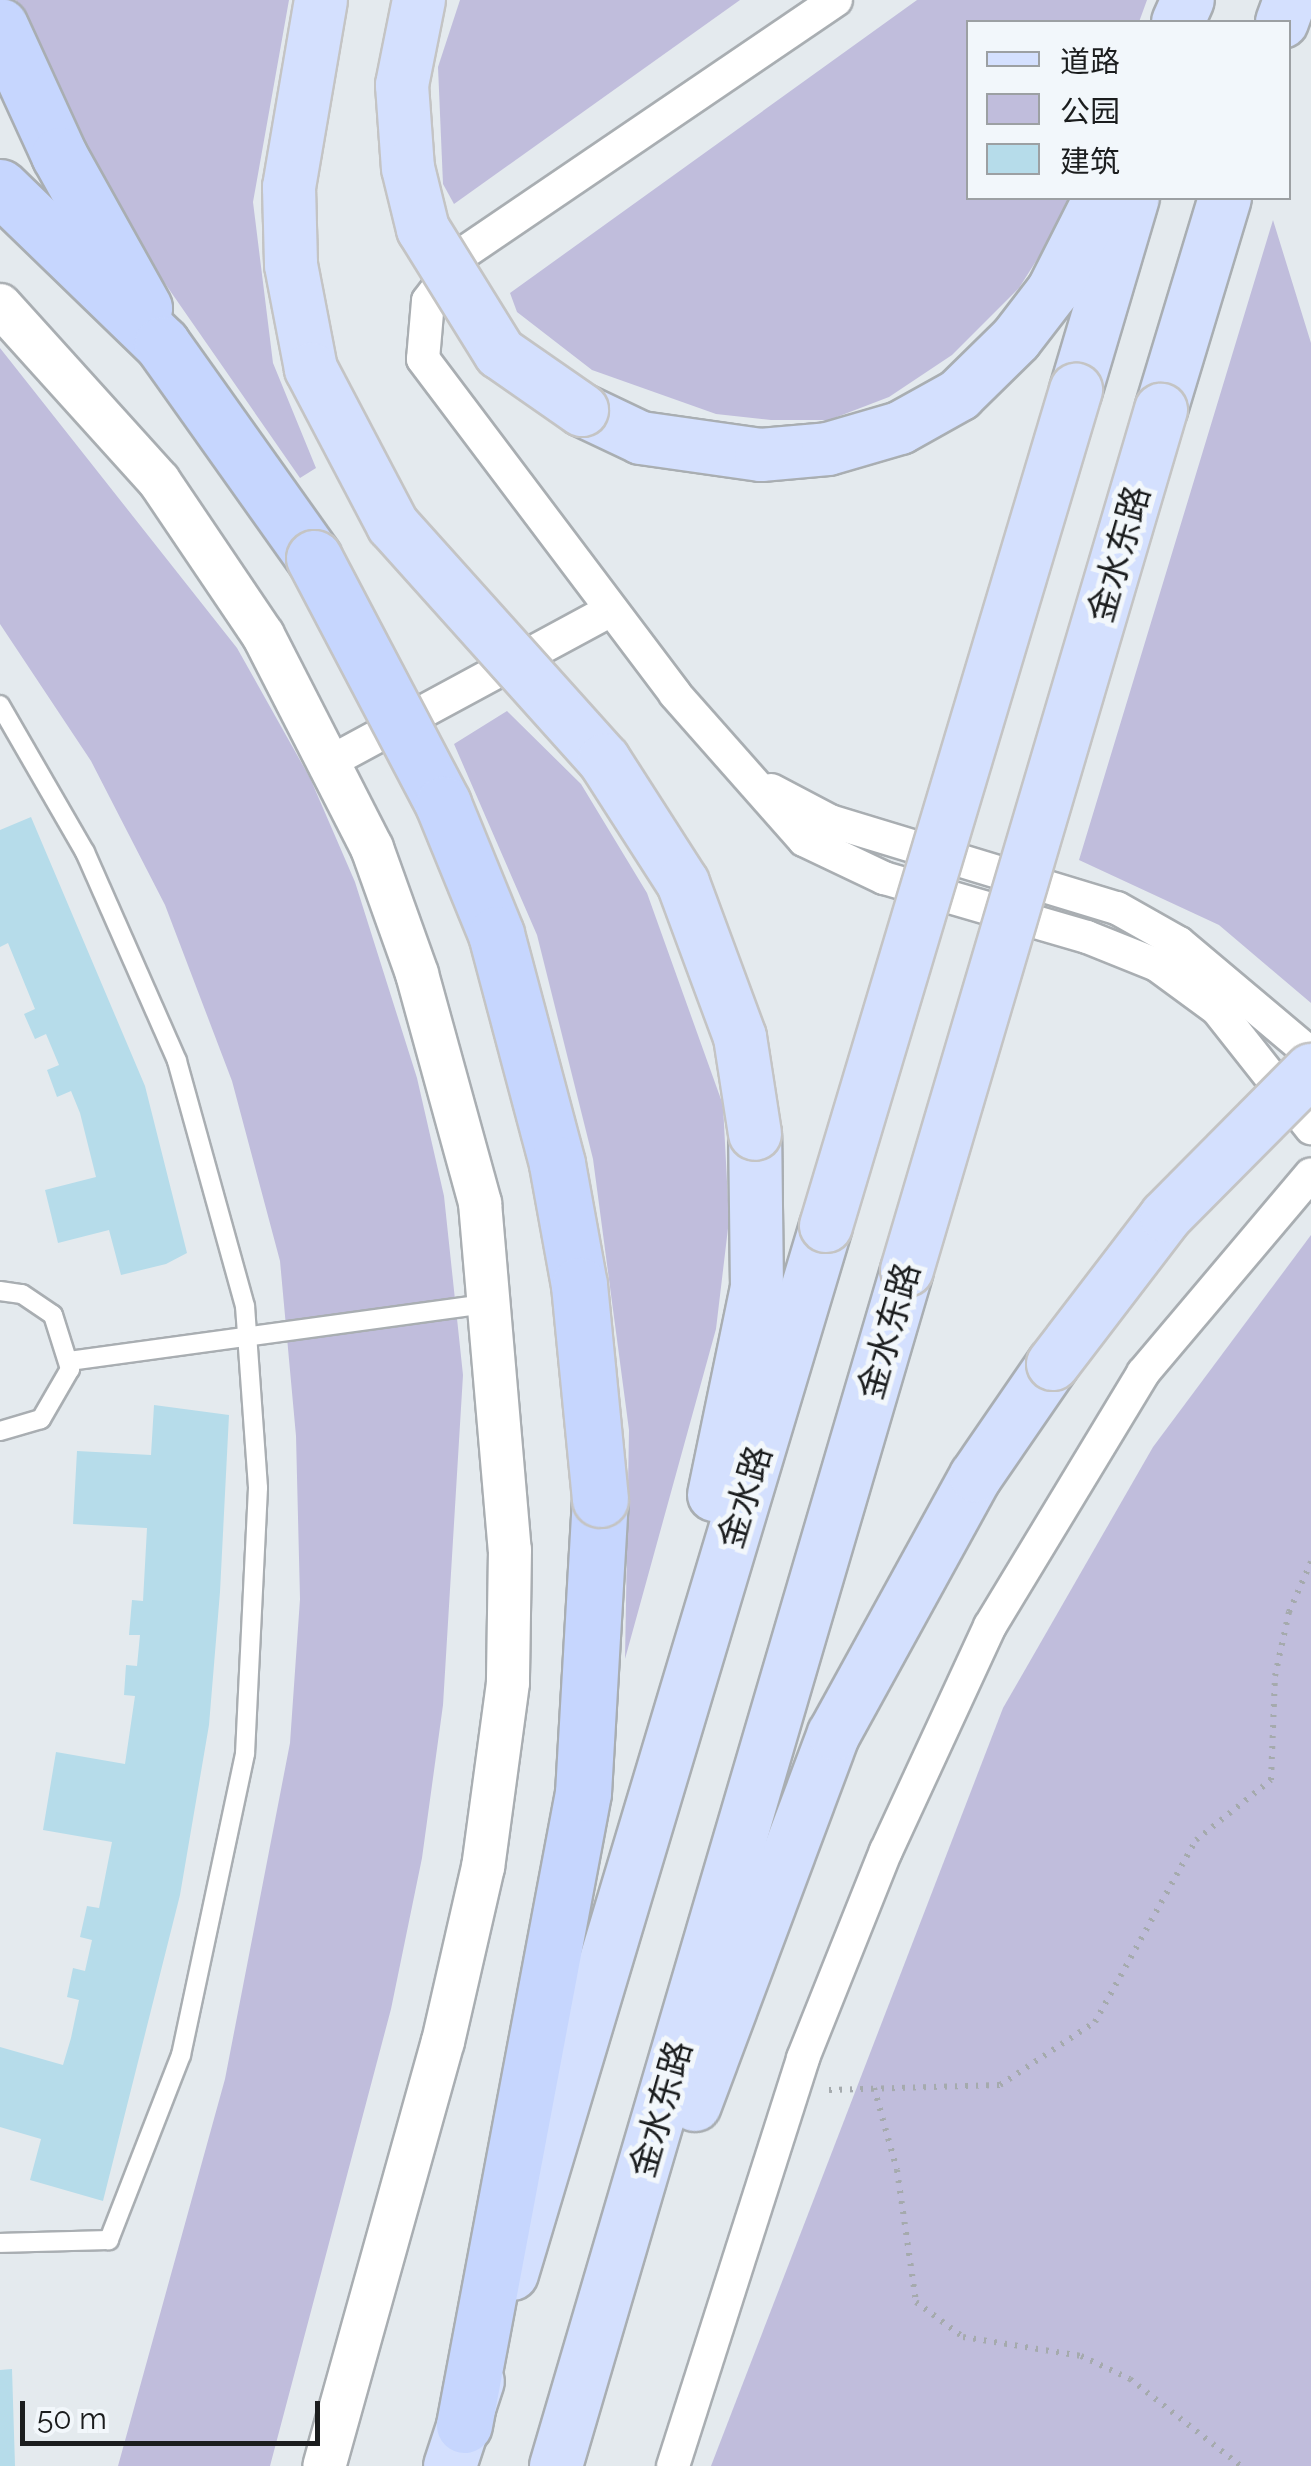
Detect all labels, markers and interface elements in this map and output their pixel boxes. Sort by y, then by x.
legend [966,20,1291,200]
text: 道路 [1060,44,1120,79]
text: 公园 [1060,94,1120,129]
text: 建筑 [1060,144,1120,179]
street label: 金水东路 [1080,481,1158,627]
street label: 金水东路 [850,1258,928,1404]
street label: 金水路 [710,1441,780,1553]
street label: 金水东路 [622,2036,700,2182]
scale bar [25,2381,325,2443]
text: 50 m [37,2401,107,2436]

